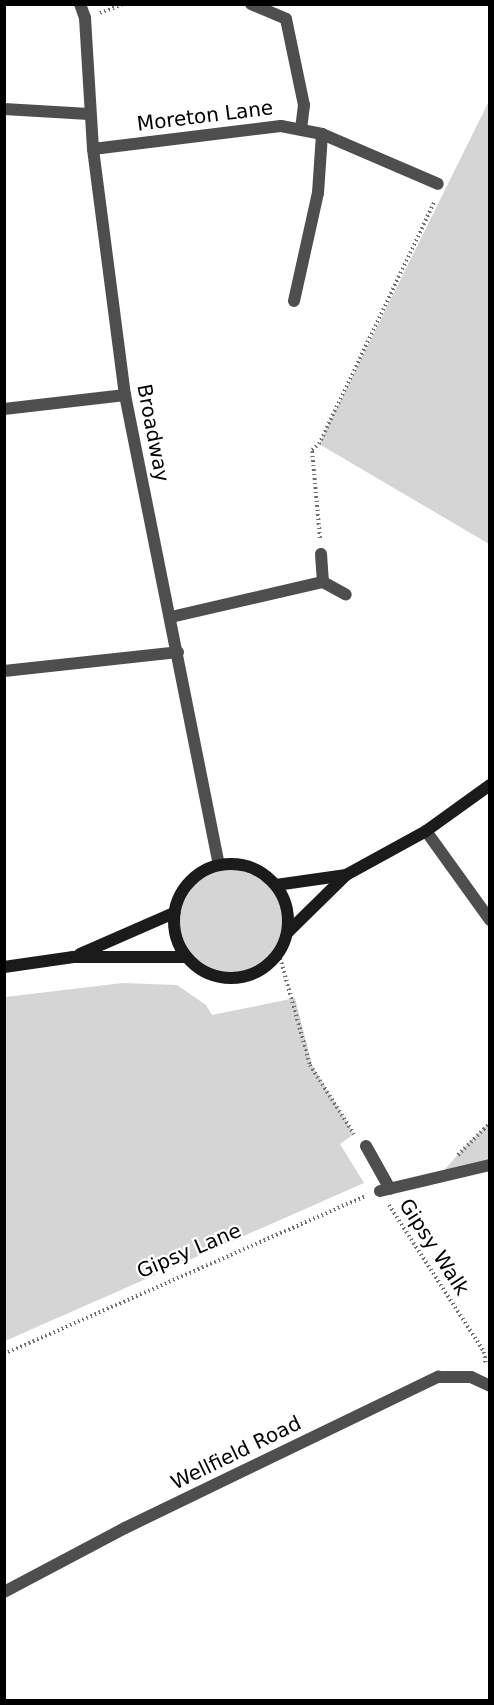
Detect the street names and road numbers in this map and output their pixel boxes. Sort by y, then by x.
street label: Moreton Lane [136,96,274,136]
street label: Broadway [132,382,174,484]
street label: Gipsy Walk [394,1194,474,1300]
street label: Gipsy Lane [133,1218,245,1284]
street label: Wellfield Road [167,1411,305,1495]

